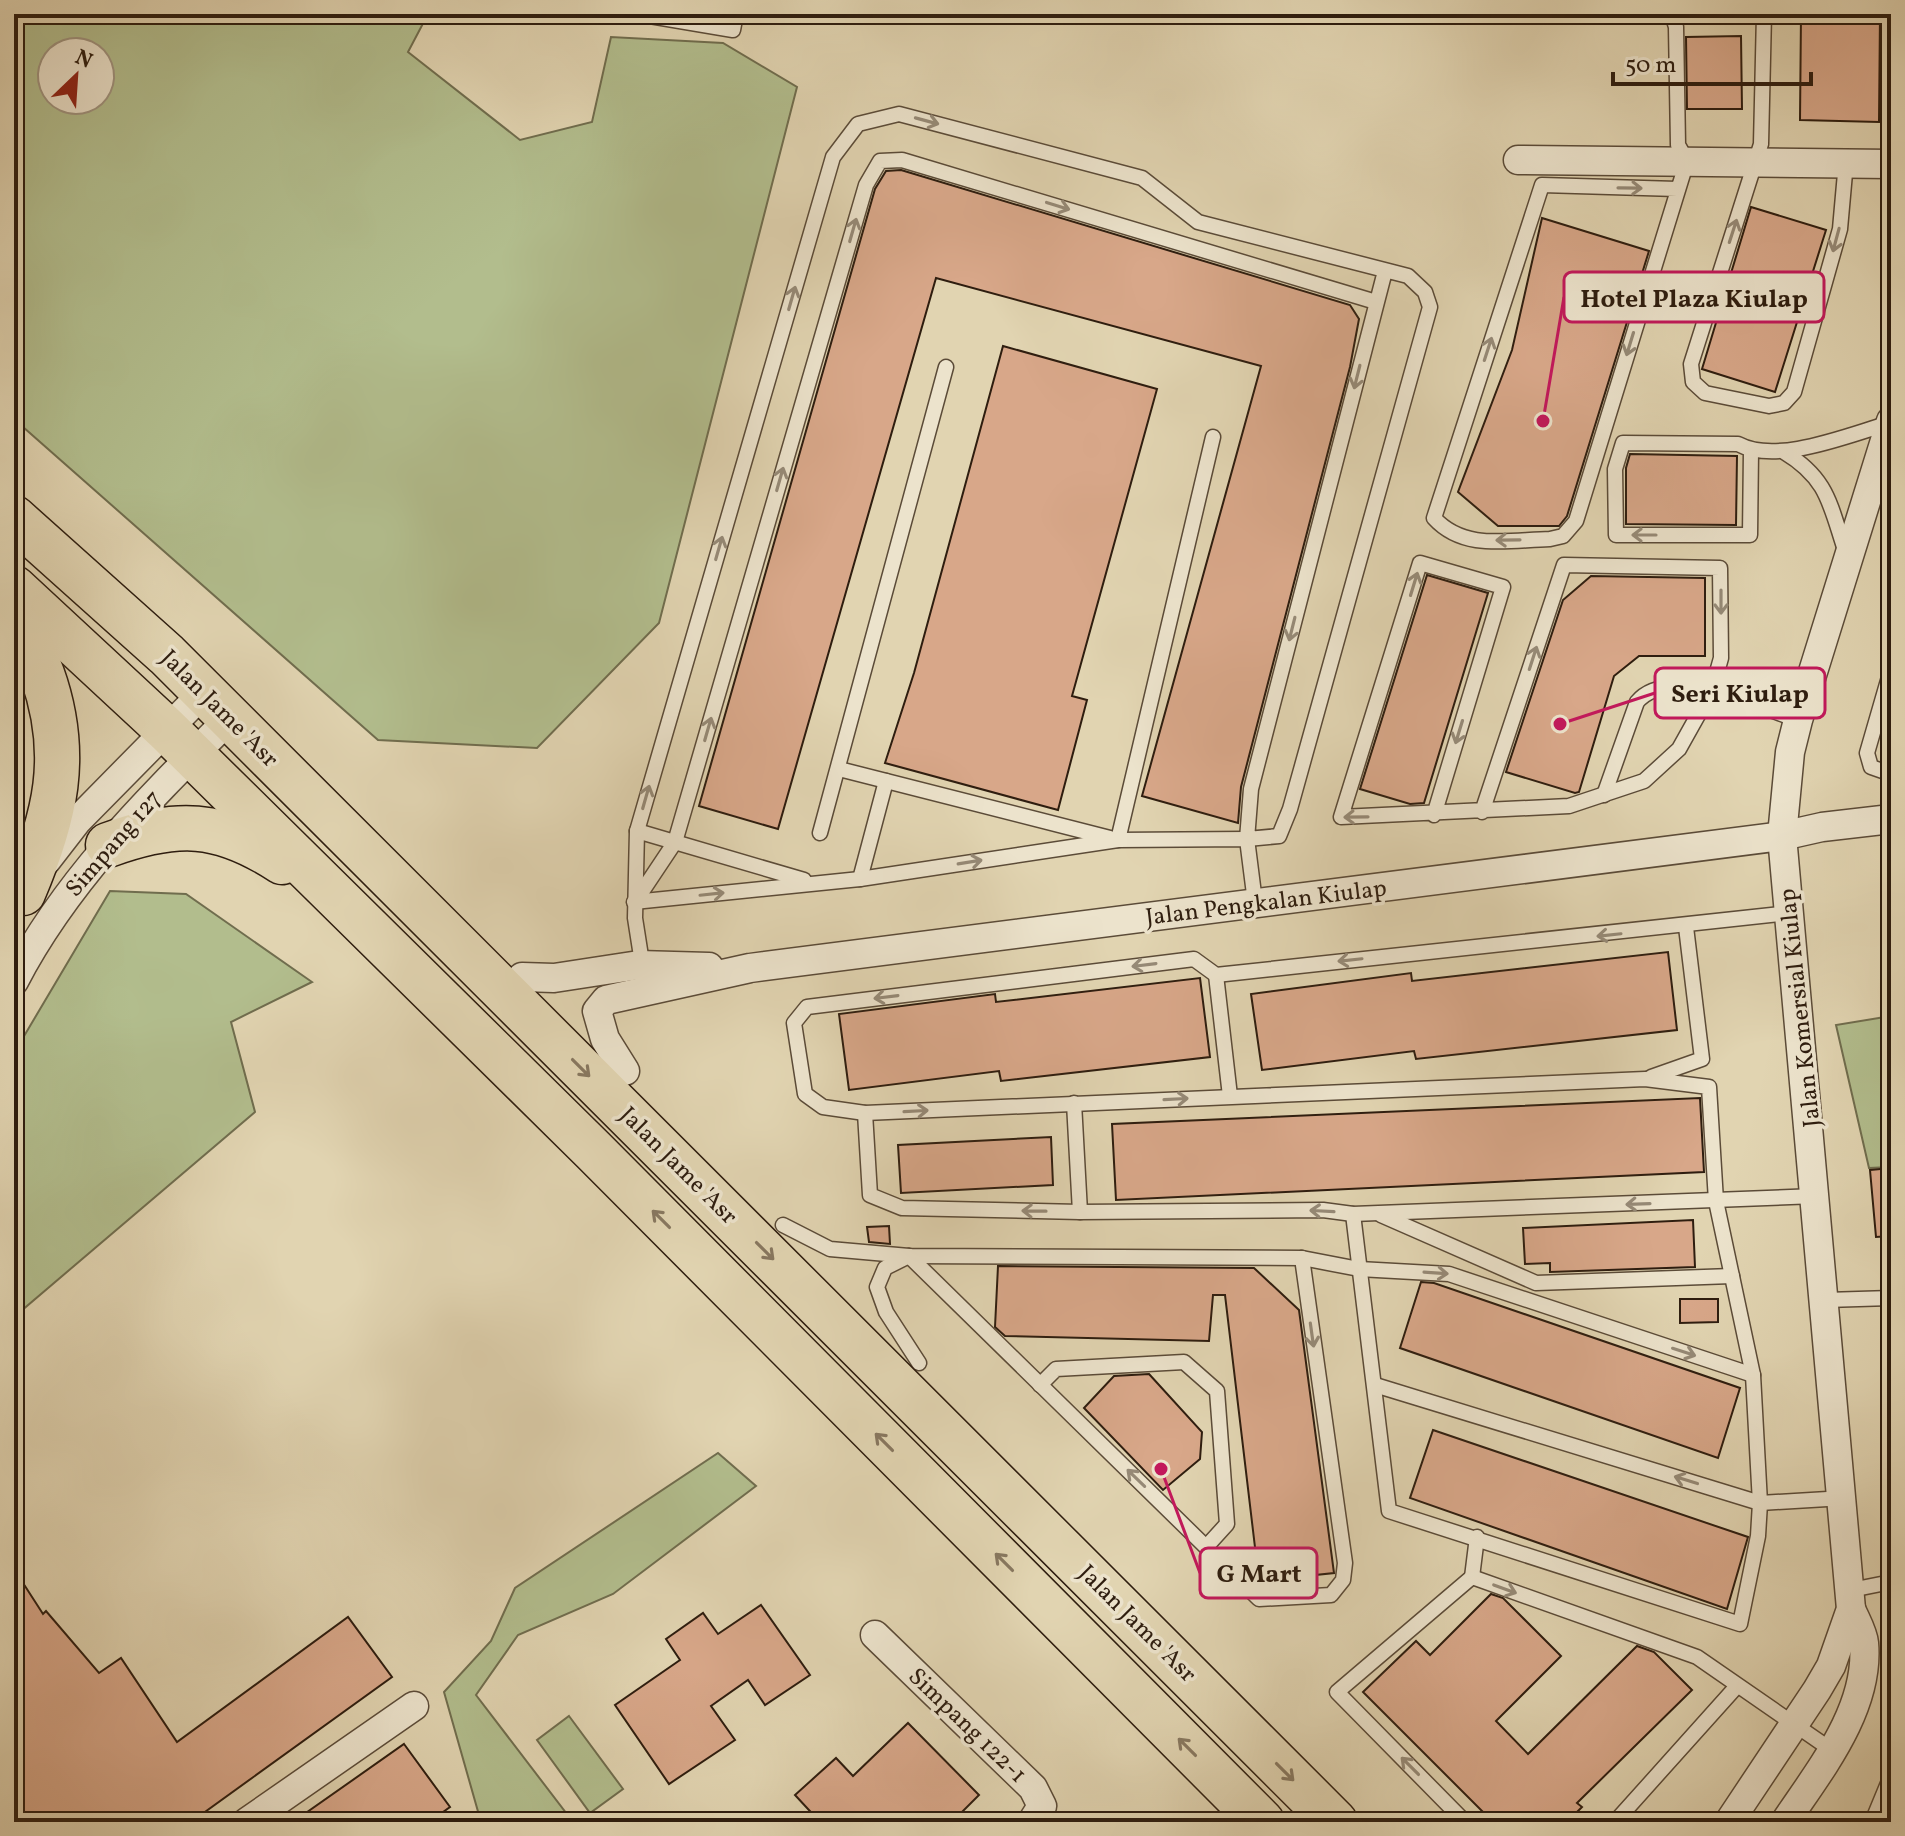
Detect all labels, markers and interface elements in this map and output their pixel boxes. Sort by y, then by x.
north arrow [36,36,116,116]
scale bar [1613,36,1811,86]
text: N [70,43,97,78]
text: 50 m [1625,49,1677,83]
one-way arrow [913,114,939,129]
one-way arrow [1616,180,1643,195]
one-way arrow [1044,199,1070,214]
one-way arrow [846,217,861,243]
one-way arrow [1726,218,1741,244]
one-way arrow [1828,226,1843,252]
callout: Hotel Plaza Kiulap [1564,272,1824,322]
text: Hotel Plaza Kiulap [1580,282,1808,318]
one-way arrow [785,286,800,312]
one-way arrow [1621,331,1636,356]
one-way arrow [1481,336,1496,362]
one-way arrow [1348,364,1363,390]
one-way arrow [773,467,788,493]
one-way arrow [1631,527,1658,543]
one-way arrow [1495,532,1522,548]
one-way arrow [712,535,727,561]
one-way arrow [1407,571,1422,597]
one-way arrow [1713,588,1728,615]
one-way arrow [1284,615,1299,641]
street label: Jalan Jame 'Asr [152,643,285,776]
one-way arrow [1526,645,1541,671]
callout: Seri Kiulap [1655,668,1825,718]
text: Seri Kiulap [1671,677,1809,713]
one-way arrow [702,717,716,742]
one-way arrow [1451,719,1465,744]
street label: Simpang 127 [58,783,171,905]
one-way arrow [639,785,654,811]
one-way arrow [1343,809,1370,825]
one-way arrow [957,854,982,869]
street label: Jalan Pengkalan Kiulap [1144,872,1389,936]
one-way arrow [698,886,725,901]
street label: Jalan Komersial Kiulap [1772,887,1830,1129]
one-way arrow [1596,927,1623,942]
one-way arrow [1337,952,1364,967]
one-way arrow [1131,958,1158,973]
one-way arrow [873,990,900,1005]
one-way arrow [571,1058,590,1077]
one-way arrow [1162,1091,1189,1106]
street label: Jalan Jame 'Asr [611,1100,744,1233]
one-way arrow [902,1103,929,1118]
one-way arrow [1625,1196,1652,1211]
one-way arrow [1309,1203,1336,1218]
one-way arrow [1021,1204,1048,1219]
one-way arrow [651,1209,671,1228]
one-way arrow [755,1241,774,1260]
one-way arrow [1423,1266,1449,1281]
one-way arrow [1305,1322,1320,1347]
one-way arrow [1671,1345,1696,1360]
one-way arrow [875,1433,894,1452]
one-way arrow [1126,1468,1146,1487]
one-way arrow [1673,1472,1699,1487]
callout: G Mart [1200,1548,1317,1598]
one-way arrow [995,1553,1014,1572]
text: G Mart [1216,1557,1302,1593]
street label: Jalan Jame 'Asr [1070,1558,1203,1691]
one-way arrow [1492,1583,1516,1597]
street label: Simpang 122-1 [900,1661,1034,1792]
one-way arrow [1178,1738,1197,1757]
one-way arrow [1401,1757,1420,1776]
one-way arrow [1276,1762,1295,1782]

